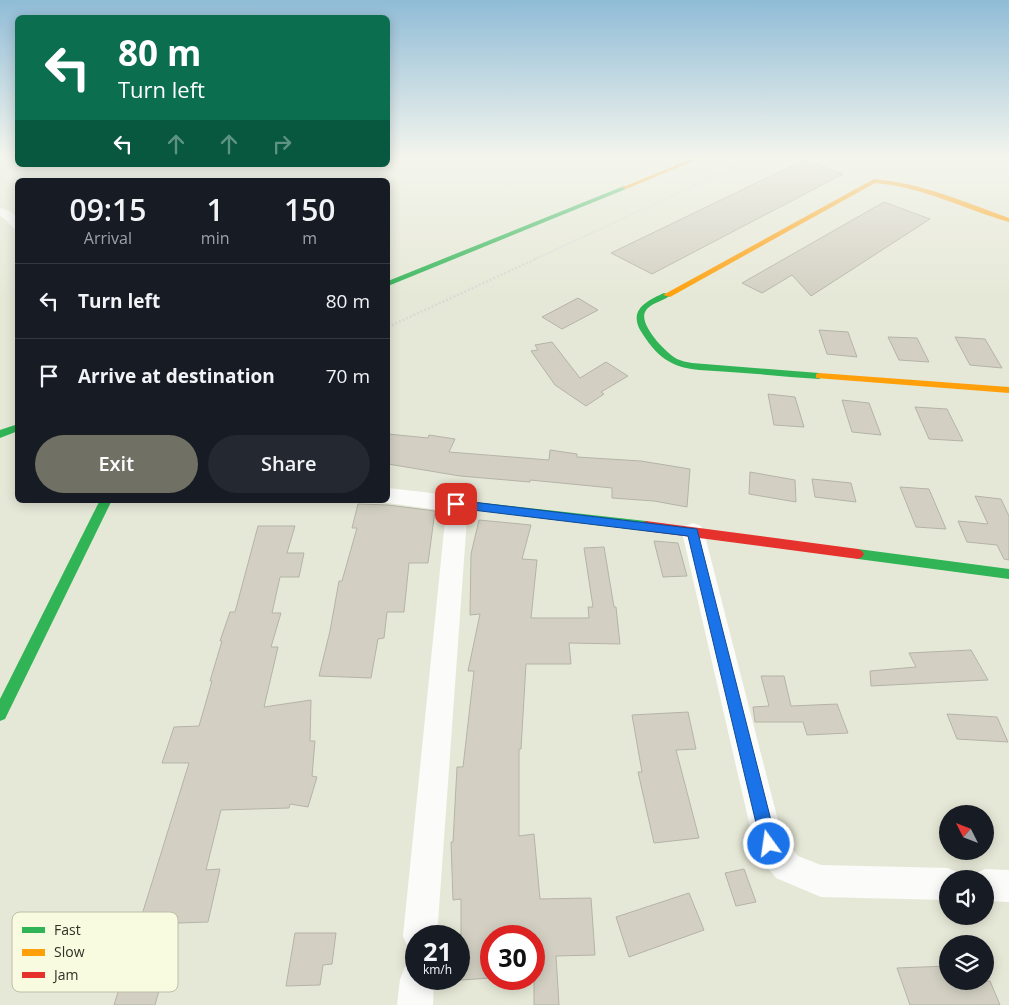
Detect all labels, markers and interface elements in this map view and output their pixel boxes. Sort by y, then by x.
text: 80 m [118,29,201,76]
icon: left [35,35,100,100]
text: Turn left [118,74,205,104]
icon: left [109,130,137,158]
icon: ahead [162,130,190,158]
icon: ahead [215,130,243,158]
icon: right [268,130,296,158]
text: 09:15 [70,189,146,230]
text: 1 [207,189,224,230]
text: 150 [284,189,335,230]
text: Arrival [84,227,132,249]
text: min [201,227,230,249]
text: m [302,227,317,249]
icon: left [35,287,63,315]
text: Turn left [78,288,160,314]
text: 80 m [326,288,370,314]
icon: arrive [35,362,63,390]
text: Arrive at destination [78,363,275,389]
text: 70 m [326,363,370,389]
button: Exit [35,435,198,493]
button: Share [208,435,370,493]
pin [435,483,477,525]
icon: arrive [442,490,470,518]
north arrow [939,805,994,860]
map controls [939,805,994,990]
position arrow [742,817,794,869]
button: sound [939,870,994,925]
legend [12,912,178,992]
text: Fast [54,920,81,939]
speed limit sign: 30 [480,925,545,990]
text: 21 [423,934,452,968]
button: layers [939,935,994,990]
text: Slow [54,942,85,961]
text: km/h [423,961,452,978]
text: Jam [52,965,79,984]

